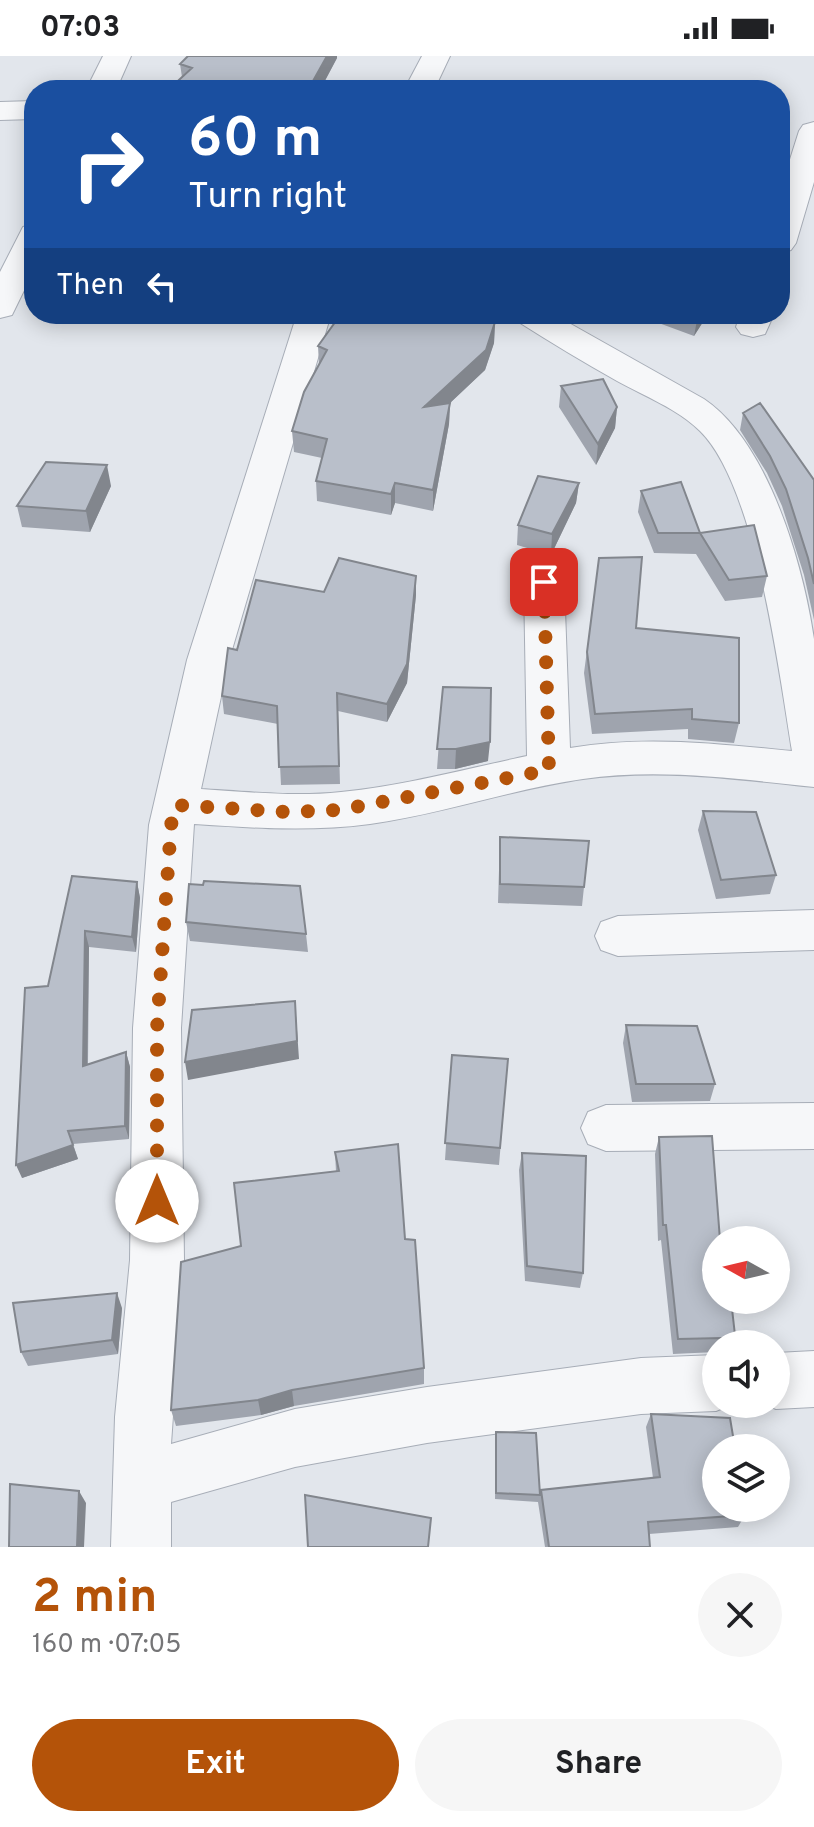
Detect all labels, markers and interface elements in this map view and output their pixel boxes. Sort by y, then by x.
text: 07:03 [40,10,120,47]
text: 60 m [188,106,322,176]
icon: right [56,112,160,216]
text: Turn right [188,175,347,221]
icon: left [140,264,184,308]
text: Then [56,268,124,305]
pin [510,548,578,616]
icon: arrive [522,560,566,604]
position arrow [115,1159,199,1243]
north arrow [702,1226,790,1314]
map controls [702,1226,790,1522]
button: sound [702,1330,790,1418]
button: layers [702,1434,790,1522]
text: 2 min [32,1569,157,1629]
button: close [698,1573,782,1657]
text: 160 m · 07:05 [32,1629,181,1662]
button: Exit [32,1719,399,1811]
button: Share [415,1719,782,1811]

